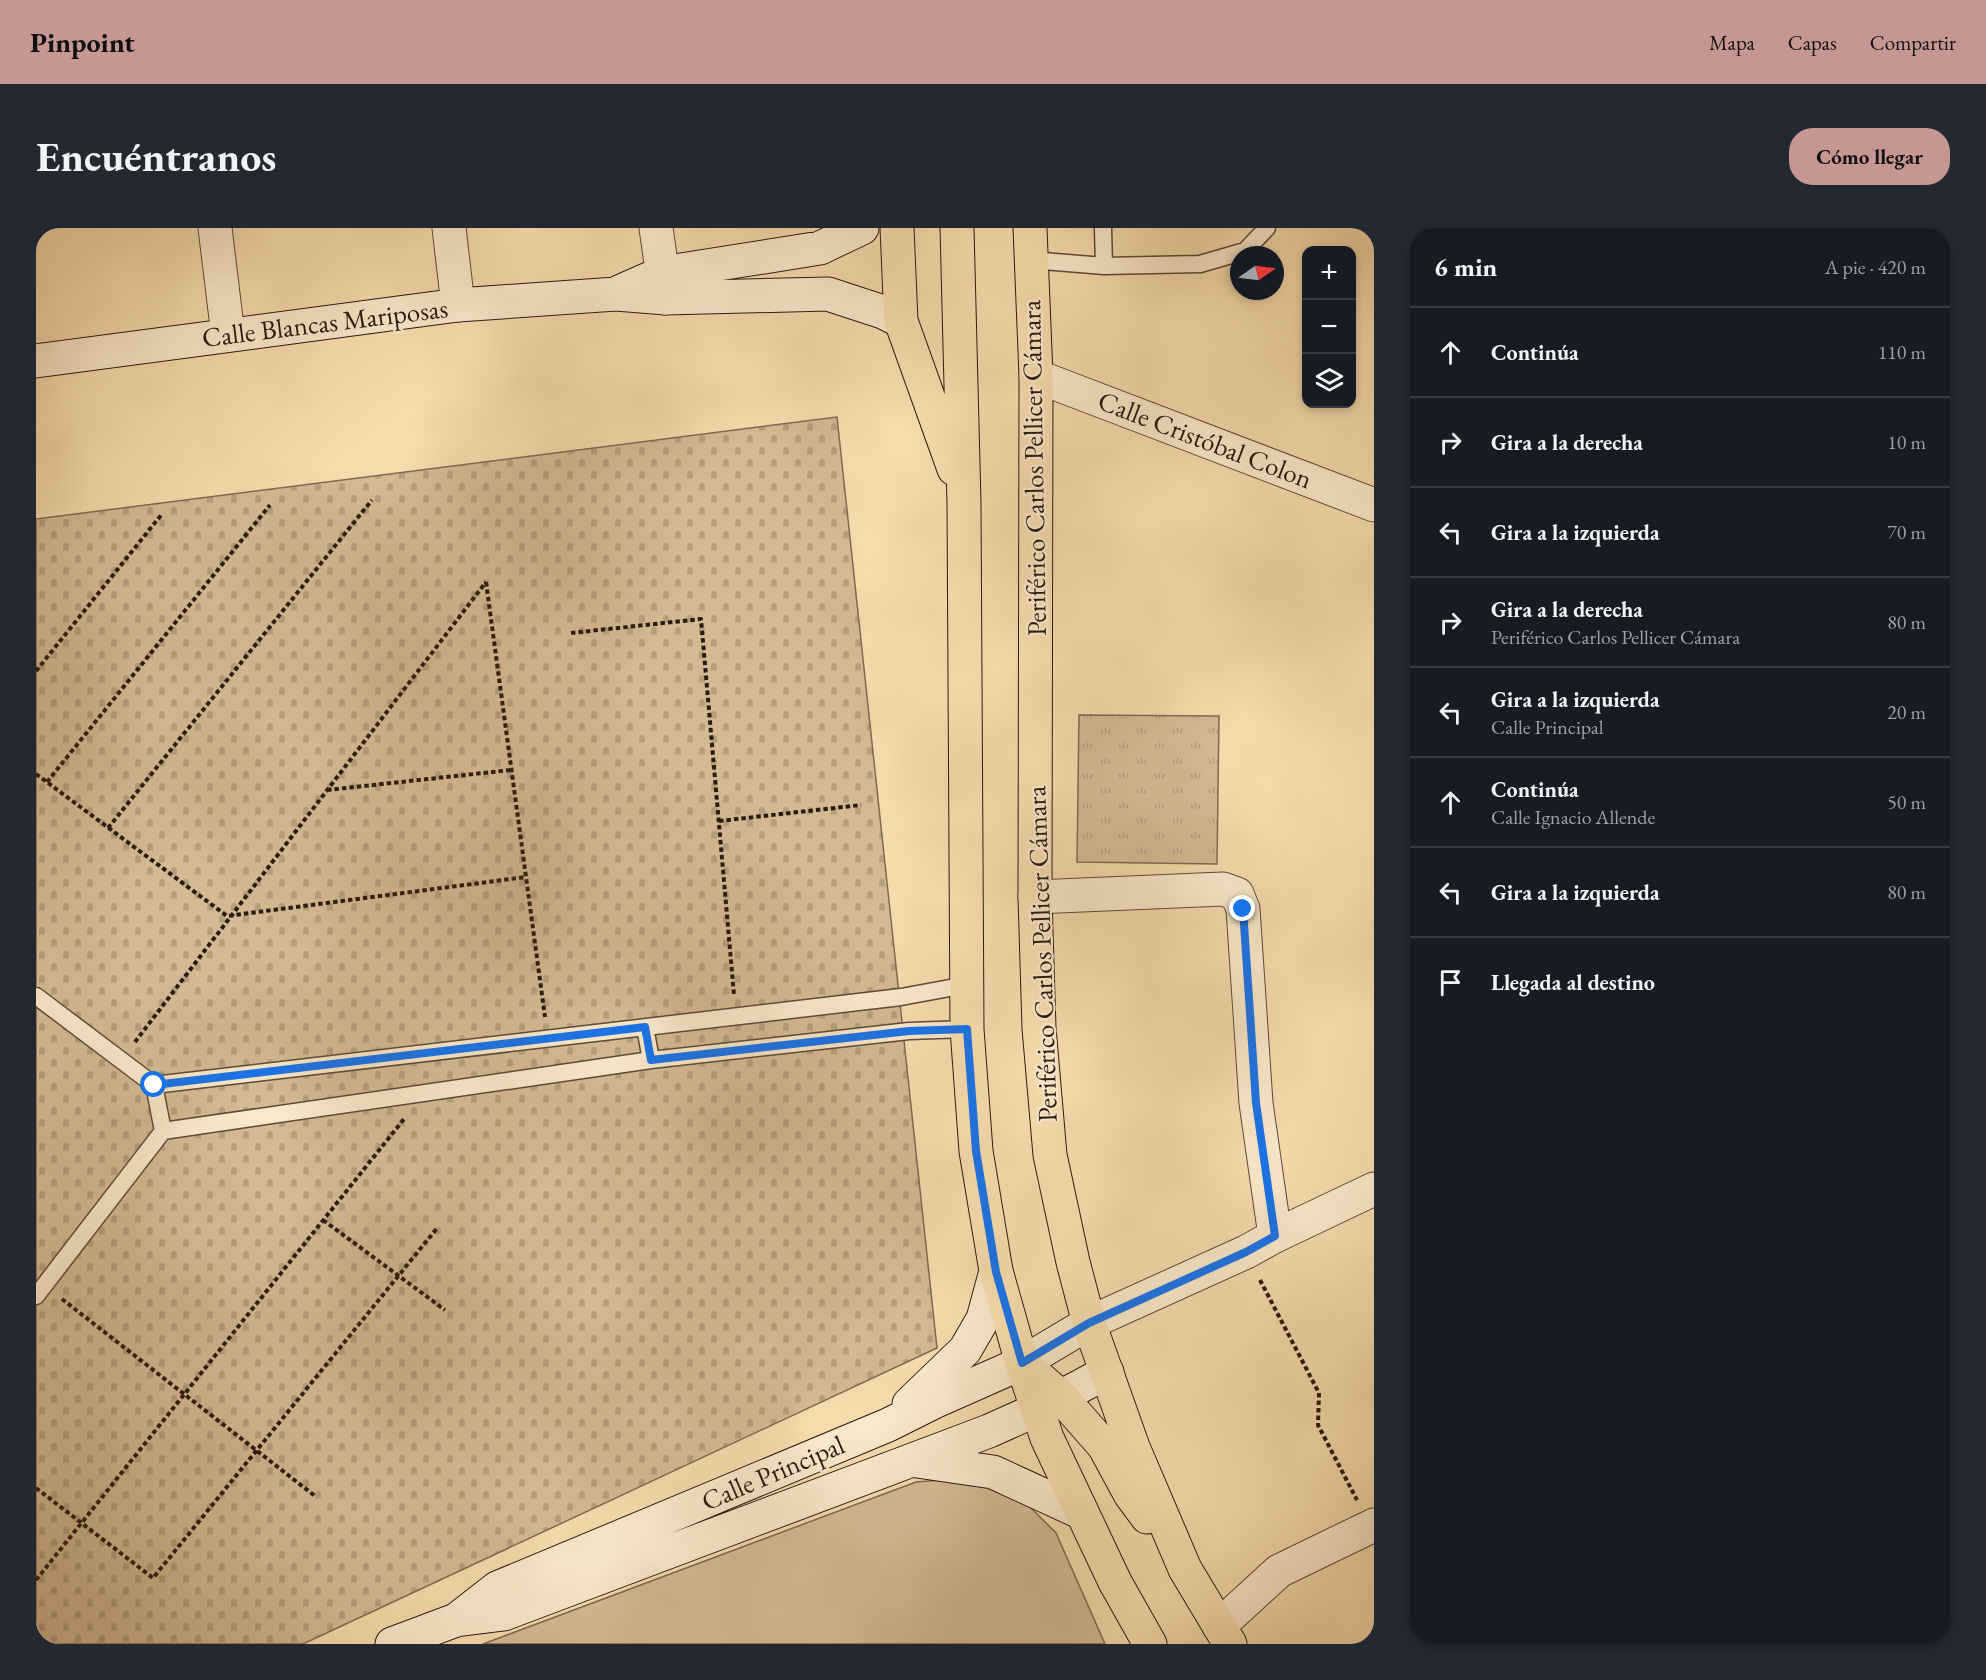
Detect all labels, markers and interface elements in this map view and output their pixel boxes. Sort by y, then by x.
text: Pinpoint [30,24,135,60]
text: Mapa [1709,29,1755,56]
text: Capas [1788,29,1837,56]
text: Compartir [1870,29,1956,56]
button: Cómo llegar [1789,128,1950,185]
text: Encuéntranos [36,129,276,184]
north arrow [1230,246,1284,300]
map controls [1302,246,1356,408]
button: + [1302,246,1356,300]
text: 6 min [1434,250,1497,284]
text: A pie · 420 m [1825,254,1926,280]
street label: Calle Blancas Mariposas [200,290,450,355]
street label: Periférico Carlos Pellicer Cámara [1013,299,1054,637]
button: − [1302,300,1356,354]
icon: ahead [1434,336,1467,369]
text: Continúa [1491,338,1579,367]
text: 110 m [1878,339,1926,365]
button: layers [1302,354,1356,408]
street label: Calle Cristóbal Colon [1093,383,1317,496]
icon: right [1434,426,1467,459]
text: Gira a la derecha [1491,428,1643,457]
text: 10 m [1887,429,1926,455]
icon: left [1434,516,1467,549]
text: Gira a la izquierda [1491,518,1660,547]
text: 70 m [1887,519,1926,545]
text: Gira a la derecha [1491,595,1643,624]
icon: right [1434,606,1467,639]
text: 80 m [1887,609,1926,635]
text: Periférico Carlos Pellicer Cámara [1491,624,1740,650]
text: Gira a la izquierda [1491,685,1660,714]
icon: left [1434,696,1467,729]
text: 20 m [1887,699,1926,725]
text: Calle Principal [1491,714,1604,740]
text: Continúa [1491,775,1579,804]
street label: Periférico Carlos Pellicer Cámara [1018,785,1065,1123]
icon: ahead [1434,786,1467,819]
text: 50 m [1887,789,1926,815]
text: Calle Ignacio Allende [1491,804,1655,830]
icon: left [1434,876,1467,909]
text: Gira a la izquierda [1491,878,1660,907]
text: 80 m [1887,879,1926,905]
route end [1229,895,1255,921]
icon: arrive [1434,966,1467,999]
text: Llegada al destino [1491,968,1655,997]
route start [140,1071,166,1097]
street label: Calle Principal [696,1427,850,1518]

